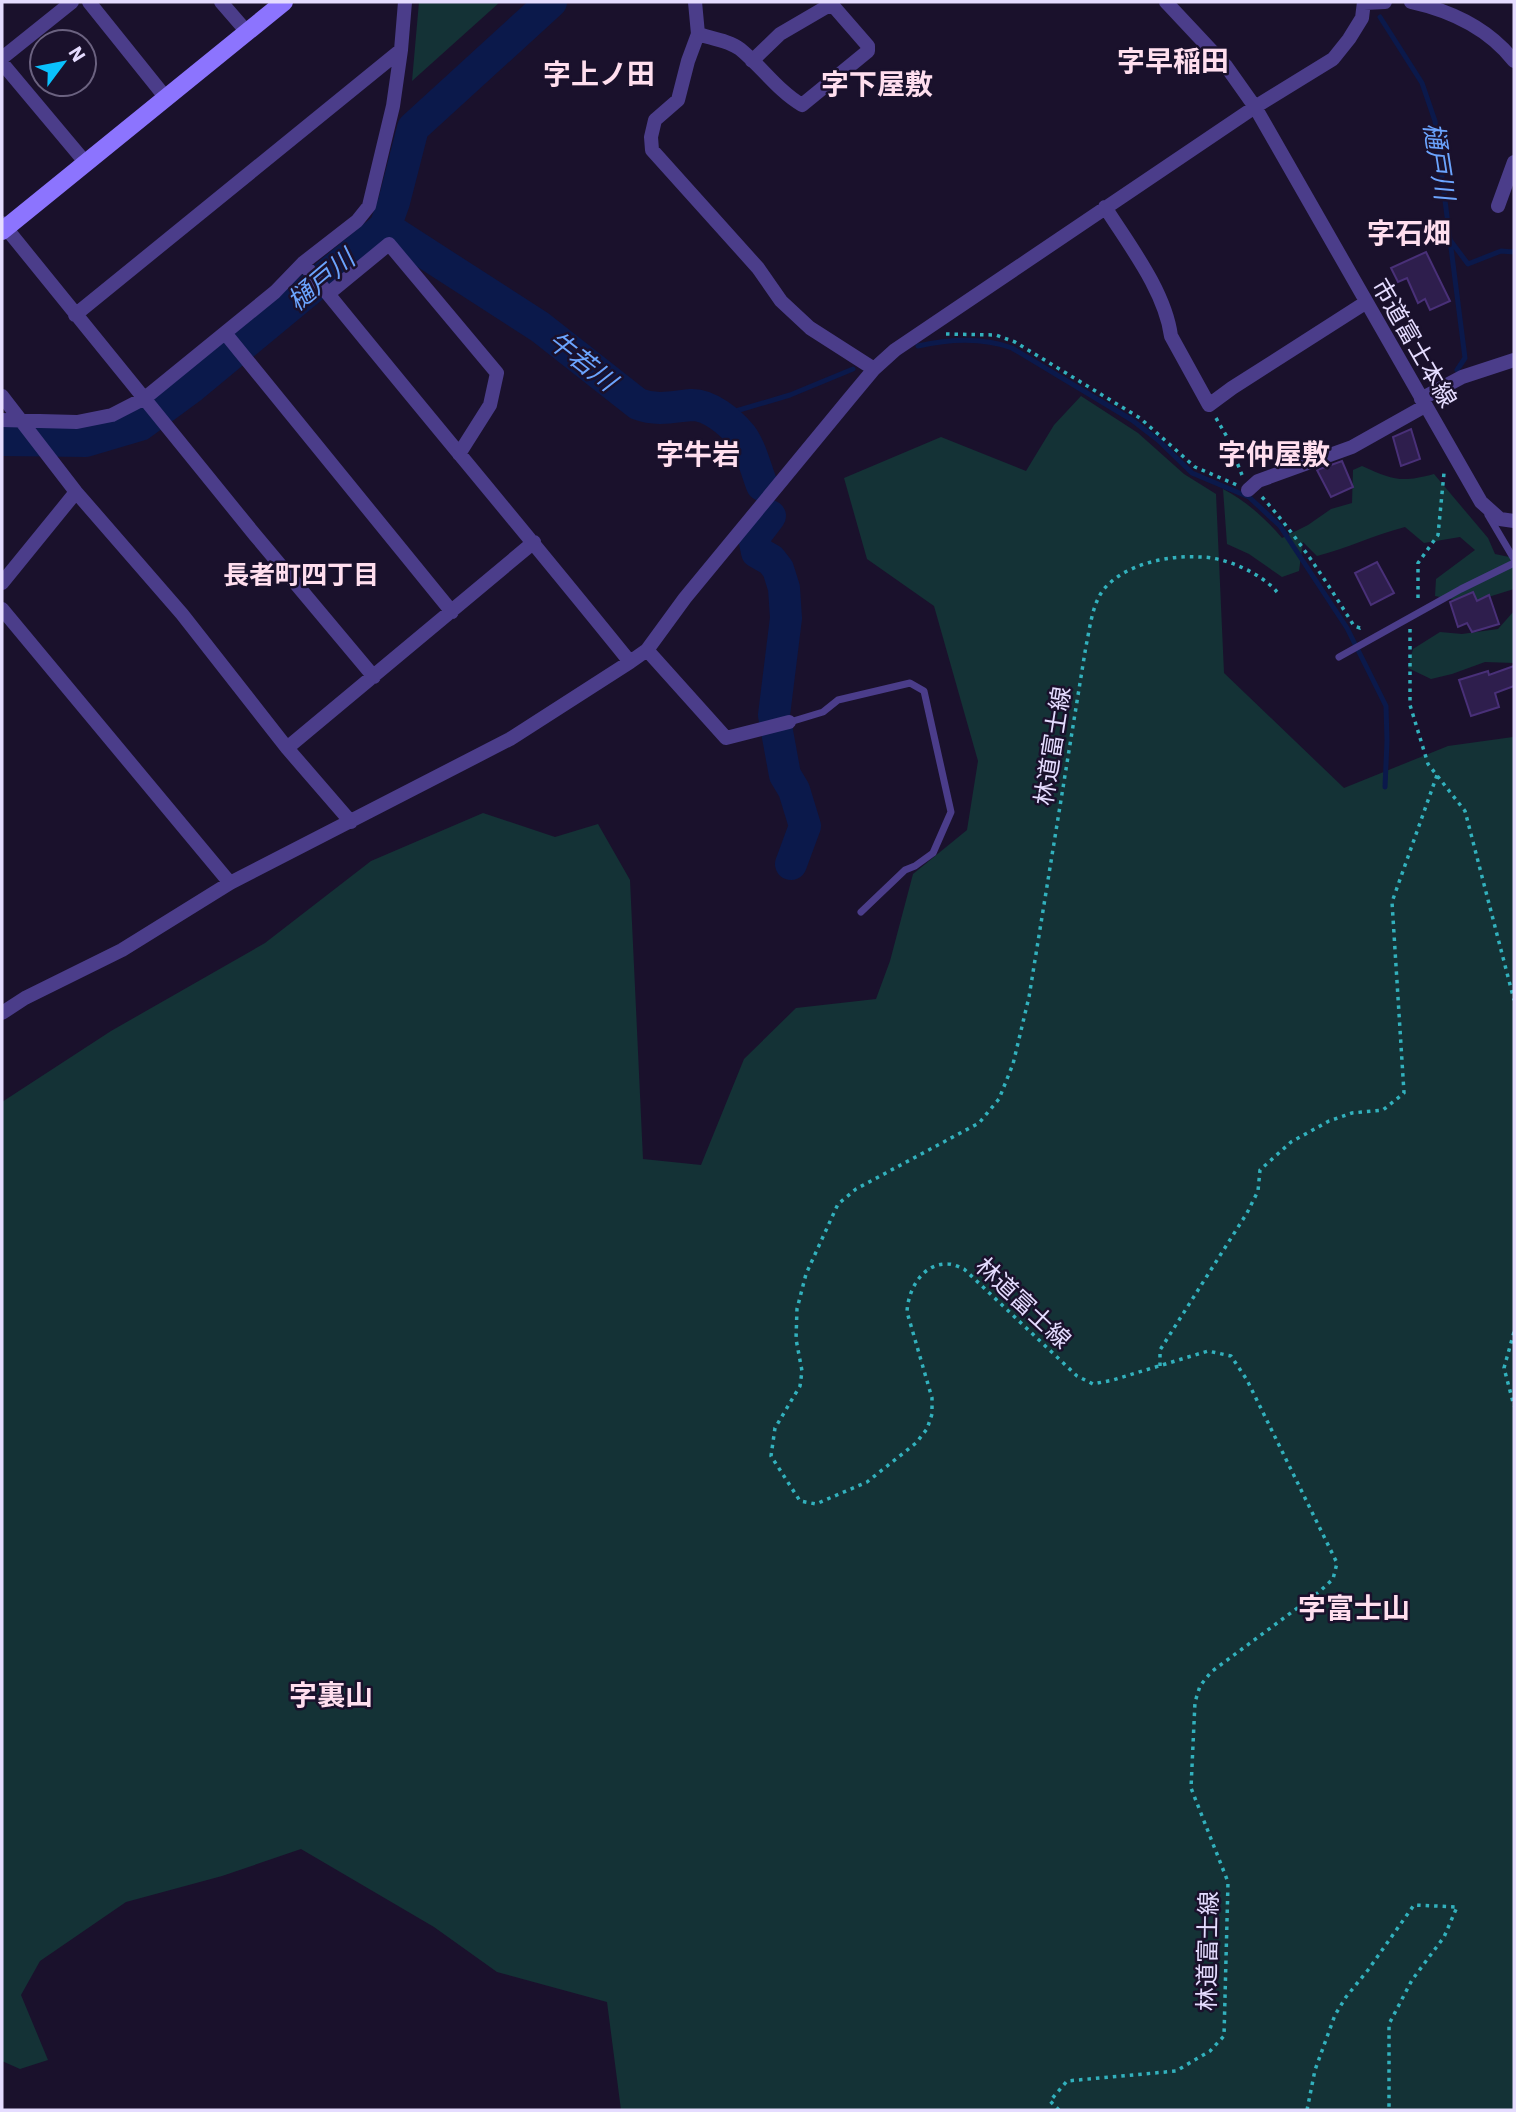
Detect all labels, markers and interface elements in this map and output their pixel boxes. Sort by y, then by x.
north arrow [28,28,98,98]
text: N [64,42,91,66]
district label: 字早稲田 [1117,42,1229,79]
district label: 字上ノ田 [543,55,655,92]
district label: 字下屋敷 [821,65,933,102]
water label: 樋戸川 [1417,120,1463,205]
district label: 字石畑 [1367,214,1451,251]
water label: 樋戸川 [280,239,363,317]
street label: 市道富士本線 [1365,272,1465,413]
water label: 牛若川 [541,323,626,399]
district label: 字牛岩 [656,435,740,472]
district label: 字仲屋敷 [1218,435,1330,472]
district label: 長者町四丁目 [223,557,379,591]
street label: 林道富士線 [1027,684,1077,808]
street label: 林道富士線 [969,1250,1078,1355]
district label: 字富士山 [1298,1589,1410,1626]
district label: 字裏山 [289,1676,373,1713]
street label: 林道富士線 [1190,1891,1224,2011]

